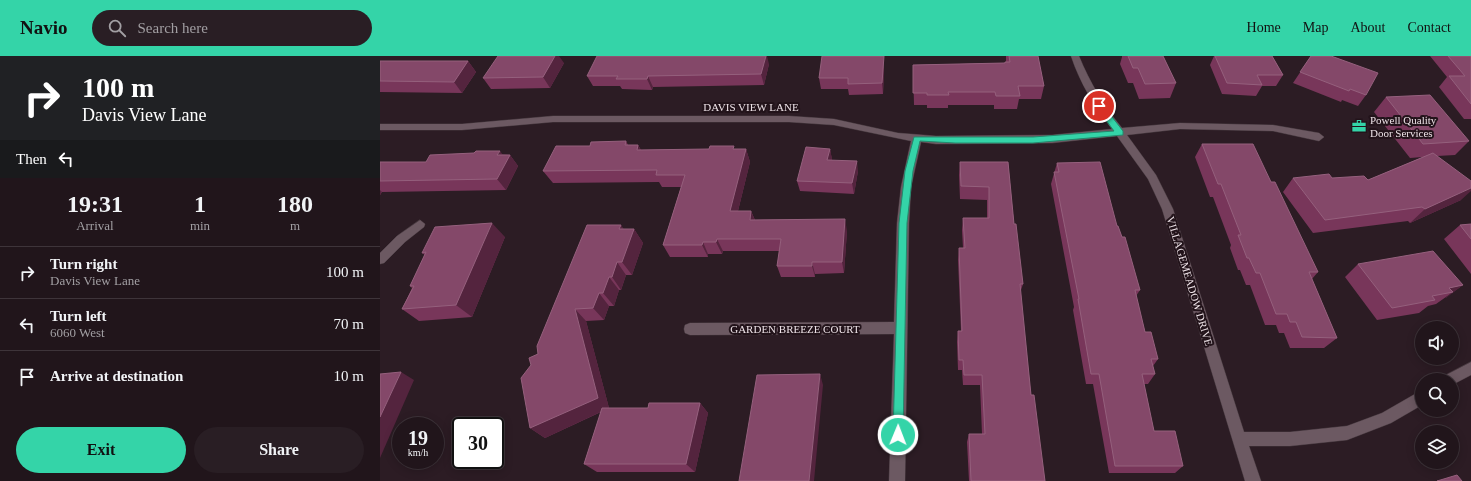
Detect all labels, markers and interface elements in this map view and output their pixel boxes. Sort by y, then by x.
search box [92,10,372,46]
text: Navio [20,17,68,38]
icon: search [106,17,128,39]
text: Search here [138,20,208,36]
text: Home [1247,20,1281,35]
text: Map [1303,20,1328,35]
text: About [1350,20,1385,35]
text: Contact [1407,20,1451,35]
icon: right [16,72,68,124]
text: 100 m [82,72,154,103]
pin [1082,89,1116,123]
icon: arrive [1088,95,1110,117]
street label: DAVIS VIEW LANE [703,101,799,113]
text: Davis View Lane [82,105,207,125]
place label: Powell Quality Door Services [1370,114,1437,139]
office icon: Powell Quality Door Services [1351,118,1367,134]
icon: left [55,148,77,170]
text: Then [16,151,47,167]
text: 19:31 [67,191,123,217]
text: 1 [194,191,206,217]
text: 180 [277,191,313,217]
street label: VILLAGEMEADOW DRIVE [1165,215,1215,347]
text: Arrival [76,218,114,233]
text: min [190,218,210,233]
text: m [290,218,300,233]
text: Turn right [50,256,117,272]
icon: right [16,262,38,284]
text: 100 m [326,264,364,280]
text: Davis View Lane [50,273,140,288]
text: Turn left [50,308,107,324]
icon: left [16,314,38,336]
text: 70 m [334,316,364,332]
map controls [1415,321,1459,469]
button: sound [1415,321,1459,365]
street label: GARDEN BREEZE COURT [730,323,860,335]
text: 6060 West [50,325,105,340]
icon: arrive [16,366,38,388]
text: Arrive at destination [50,368,183,384]
text: 10 m [334,368,364,384]
button: search [1415,373,1459,417]
position arrow [877,414,919,456]
speed limit sign: 30 [452,417,504,469]
button: layers [1415,425,1459,469]
button: Exit [16,427,186,473]
button: Share [194,427,364,473]
text: 19 [408,427,428,449]
text: km/h [408,447,428,458]

